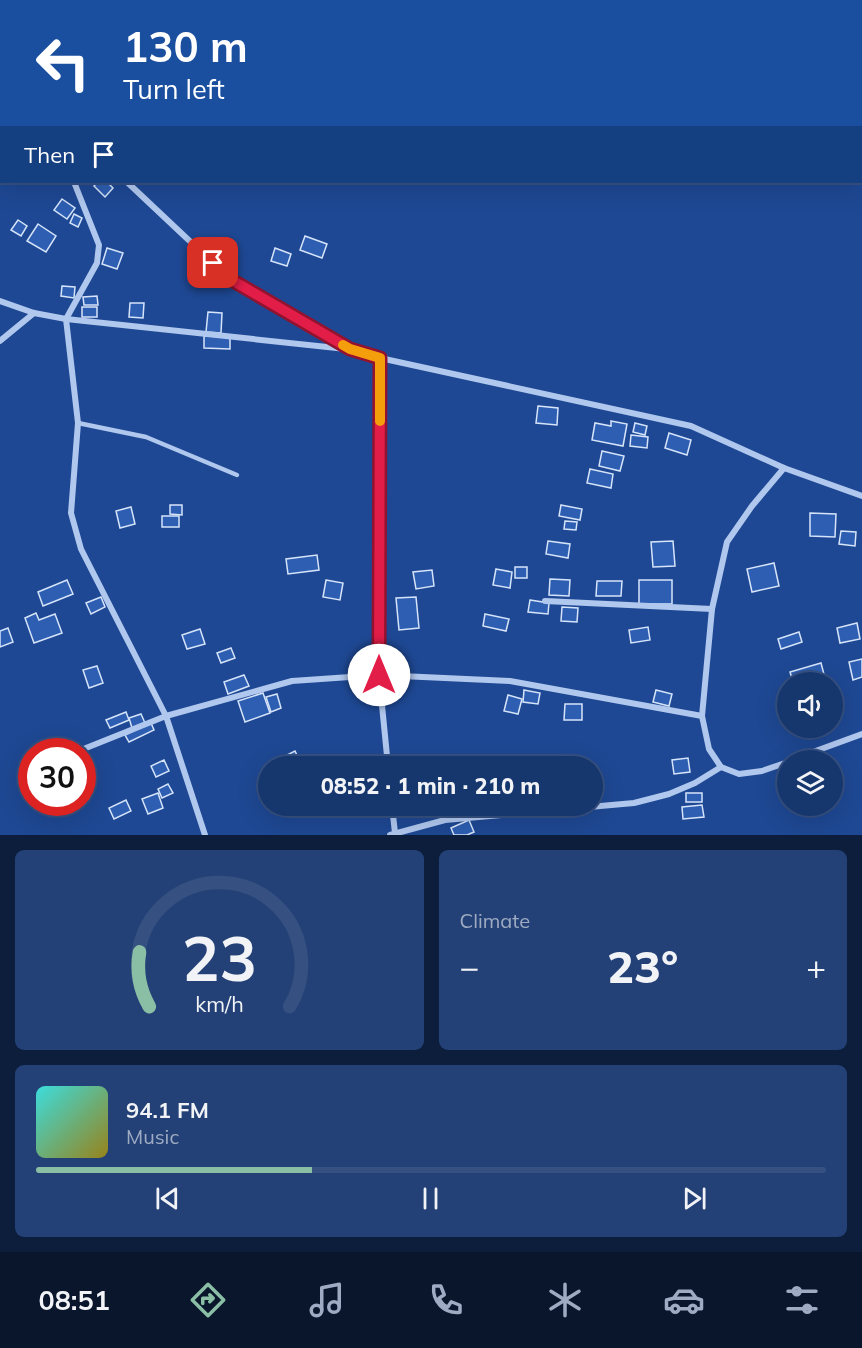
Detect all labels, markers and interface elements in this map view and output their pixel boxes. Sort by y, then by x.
text: 130 m [123,20,248,73]
icon: left [24,24,102,102]
text: Turn left [123,72,225,106]
icon: arrive [87,138,120,171]
text: Then [24,141,75,169]
pin [187,237,238,288]
icon: arrive [196,246,229,279]
position arrow [347,643,411,707]
map controls [777,672,843,816]
button: sound [777,672,843,738]
speed limit sign: 30 [18,738,96,816]
button: layers [777,750,843,816]
text: 08:52 · 1 min · 210 m [321,772,540,800]
text: Climate [460,908,530,933]
text: 23 [182,918,257,997]
text: 23° [607,938,678,994]
text: − [460,946,479,987]
text: + [806,946,826,987]
text: km/h [195,990,243,1017]
text: 94.1 FM [126,1096,209,1124]
text: Music [126,1124,179,1149]
icon: previous [151,1182,184,1215]
icon: pause [414,1182,447,1215]
icon: next [678,1182,711,1215]
icon: directions [187,1279,229,1321]
icon: music [306,1279,348,1321]
icon: phone [425,1279,467,1321]
icon: climate [544,1279,586,1321]
icon: car [663,1279,705,1321]
icon: filters [781,1279,823,1321]
text: 08:51 [38,1283,110,1317]

